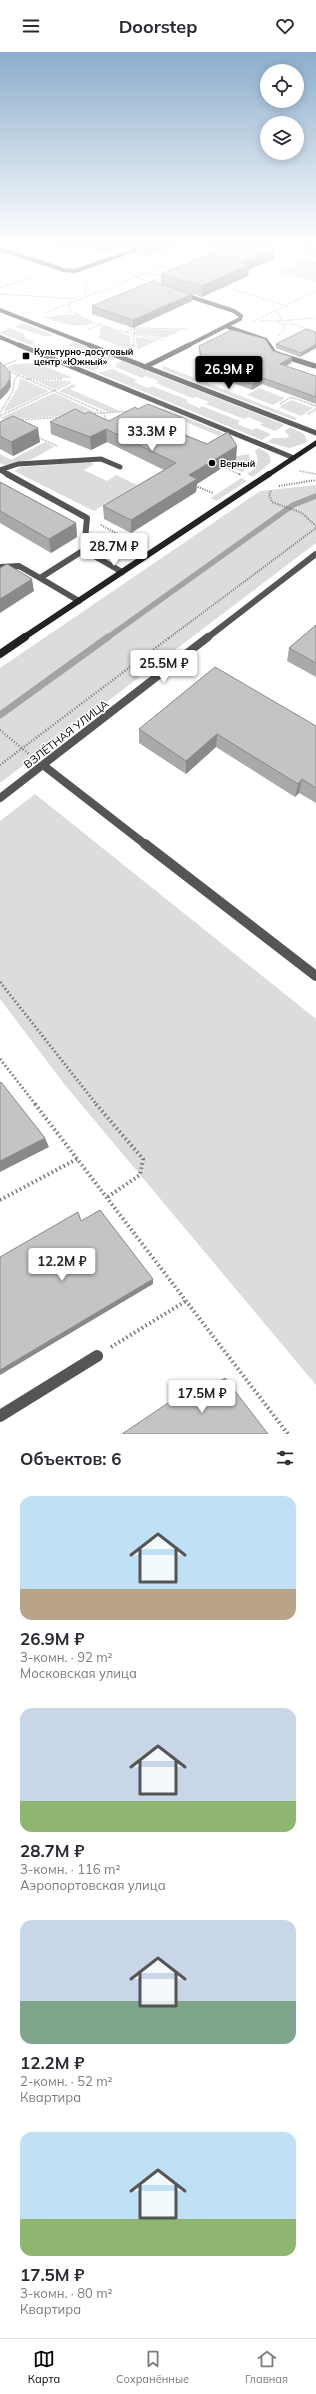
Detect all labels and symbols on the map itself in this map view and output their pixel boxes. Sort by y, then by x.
place label: Культурно-досуговый центр «Южный» [34,346,133,367]
marker: Культурно-досуговый центр «Южный» [21,351,31,361]
pin: 26.9M ₽ [192,356,266,390]
pin: 33.3M ₽ [115,418,189,452]
marker: Верный [207,458,217,468]
place label: Верный [220,458,255,469]
pin: 28.7M ₽ [77,533,151,567]
pin: 25.5M ₽ [127,650,201,684]
street label: ВЗЛЁТНАЯ УЛИЦА [21,697,111,771]
pin: 12.2M ₽ [25,1248,99,1282]
pin: 17.5M ₽ [165,1380,239,1414]

